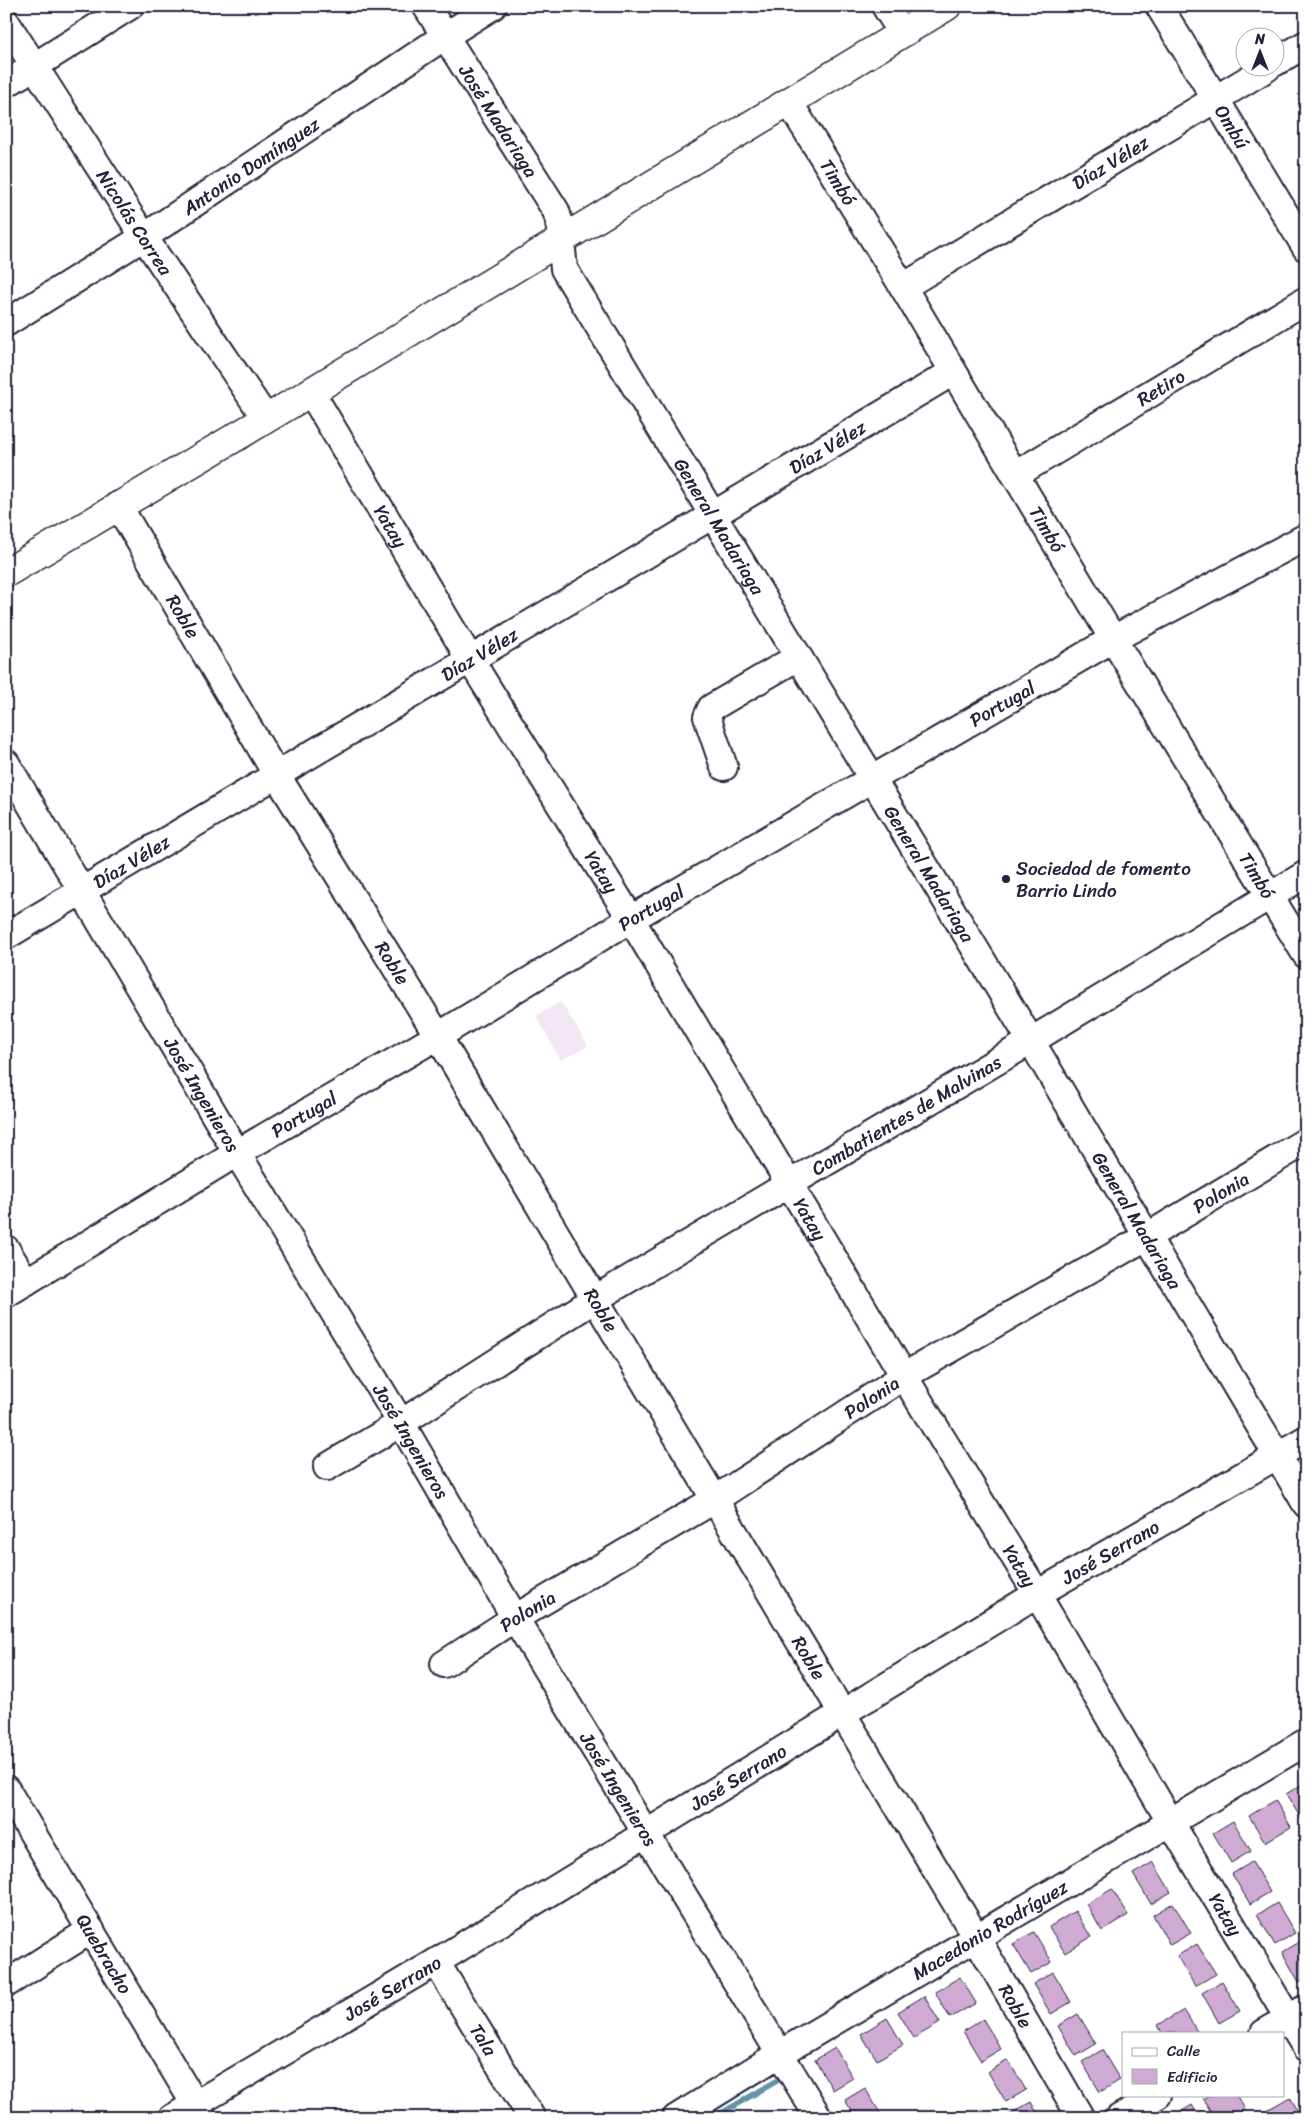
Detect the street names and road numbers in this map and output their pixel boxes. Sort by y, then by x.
street label: José Madariaga [450,57,548,185]
street label: Ombú [1206,98,1259,156]
street label: Antonio Domínguez [174,107,327,224]
street label: Díaz Vélez [1065,126,1156,198]
street label: Timbó [811,152,866,212]
street label: Nicolás Correa [88,162,182,282]
street label: Retiro [1130,360,1192,415]
street label: Díaz Vélez [782,410,873,483]
street label: General Madariaga [665,451,774,602]
street label: Yatay [365,498,417,554]
street label: Timbó [1020,499,1075,559]
street label: Roble [157,588,210,645]
street label: Díaz Vélez [434,618,525,690]
street label: Portugal [963,671,1042,736]
street label: General Madariaga [875,798,984,949]
street label: Díaz Vélez [86,825,177,897]
street label: Yatay [576,844,628,900]
street label: Timbó [1230,845,1285,906]
street label: Portugal [611,875,691,940]
street label: Roble [366,934,419,992]
street label: José Ingenieros [155,1029,249,1158]
street label: Combatientes de Malvinas [805,1045,1008,1184]
street label: Portugal [264,1081,344,1146]
street label: General Madariaga [1083,1145,1192,1296]
street label: Polonia [1186,1162,1256,1222]
street label: Yatay [784,1191,836,1247]
street label: Roble [575,1281,628,1339]
street label: Polonia [837,1366,907,1428]
street label: José Ingenieros [364,1376,458,1505]
street label: José Serrano [1054,1510,1166,1594]
street label: Yatay [994,1537,1046,1594]
street label: Polonia [492,1581,563,1641]
street label: Roble [783,1629,835,1686]
street label: José Ingenieros [571,1724,667,1853]
street label: José Serrano [682,1734,794,1820]
street label: Macedonio Rodríguez [905,1870,1075,1989]
street label: Yatay [1200,1886,1252,1942]
street label: Quebracho [68,1907,142,2001]
street label: José Serrano [336,1946,448,2030]
street label: Roble [990,1977,1042,2035]
street label: Tala [461,2017,507,2063]

